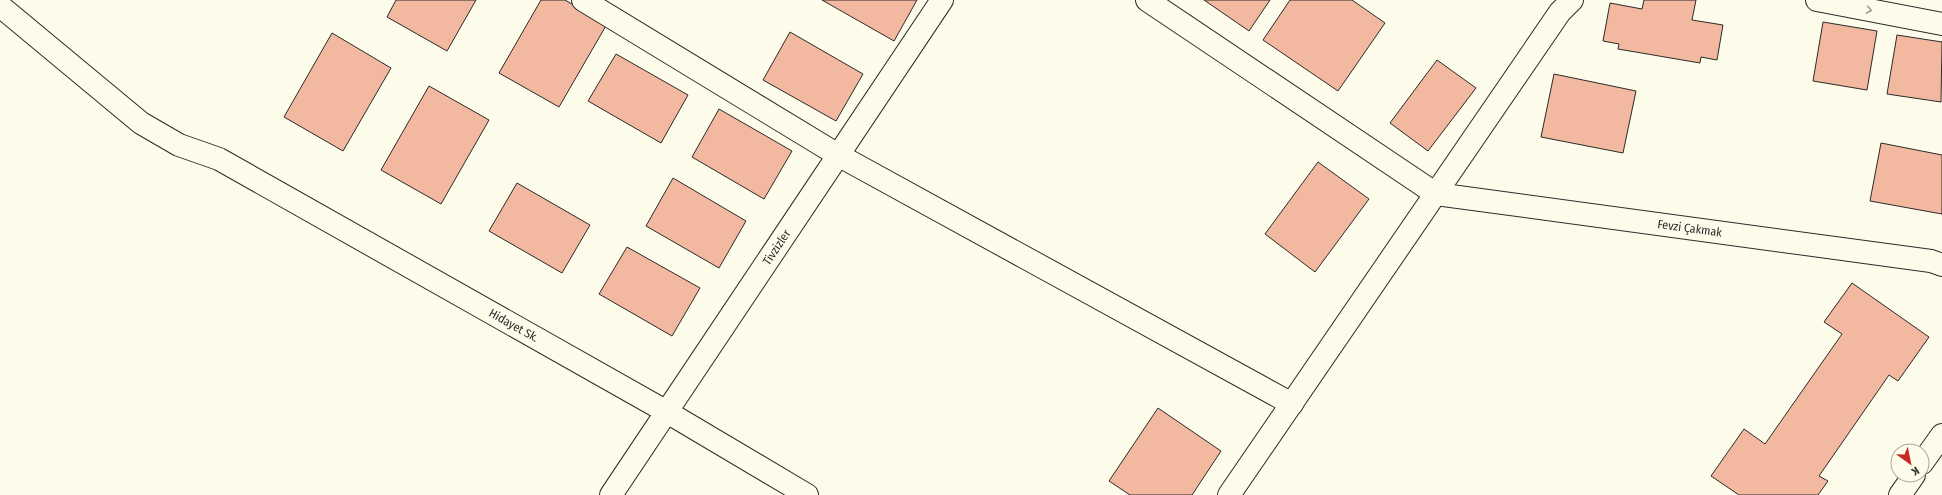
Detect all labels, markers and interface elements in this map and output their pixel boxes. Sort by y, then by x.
one-way arrow [1866,5,1872,14]
street label: Fevzi Çakmak [1657,217,1723,240]
street label: Tivzizler [760,226,794,268]
street label: Hidayet Sk. [487,306,541,345]
north arrow [1890,443,1930,483]
text: K [1908,464,1921,478]

